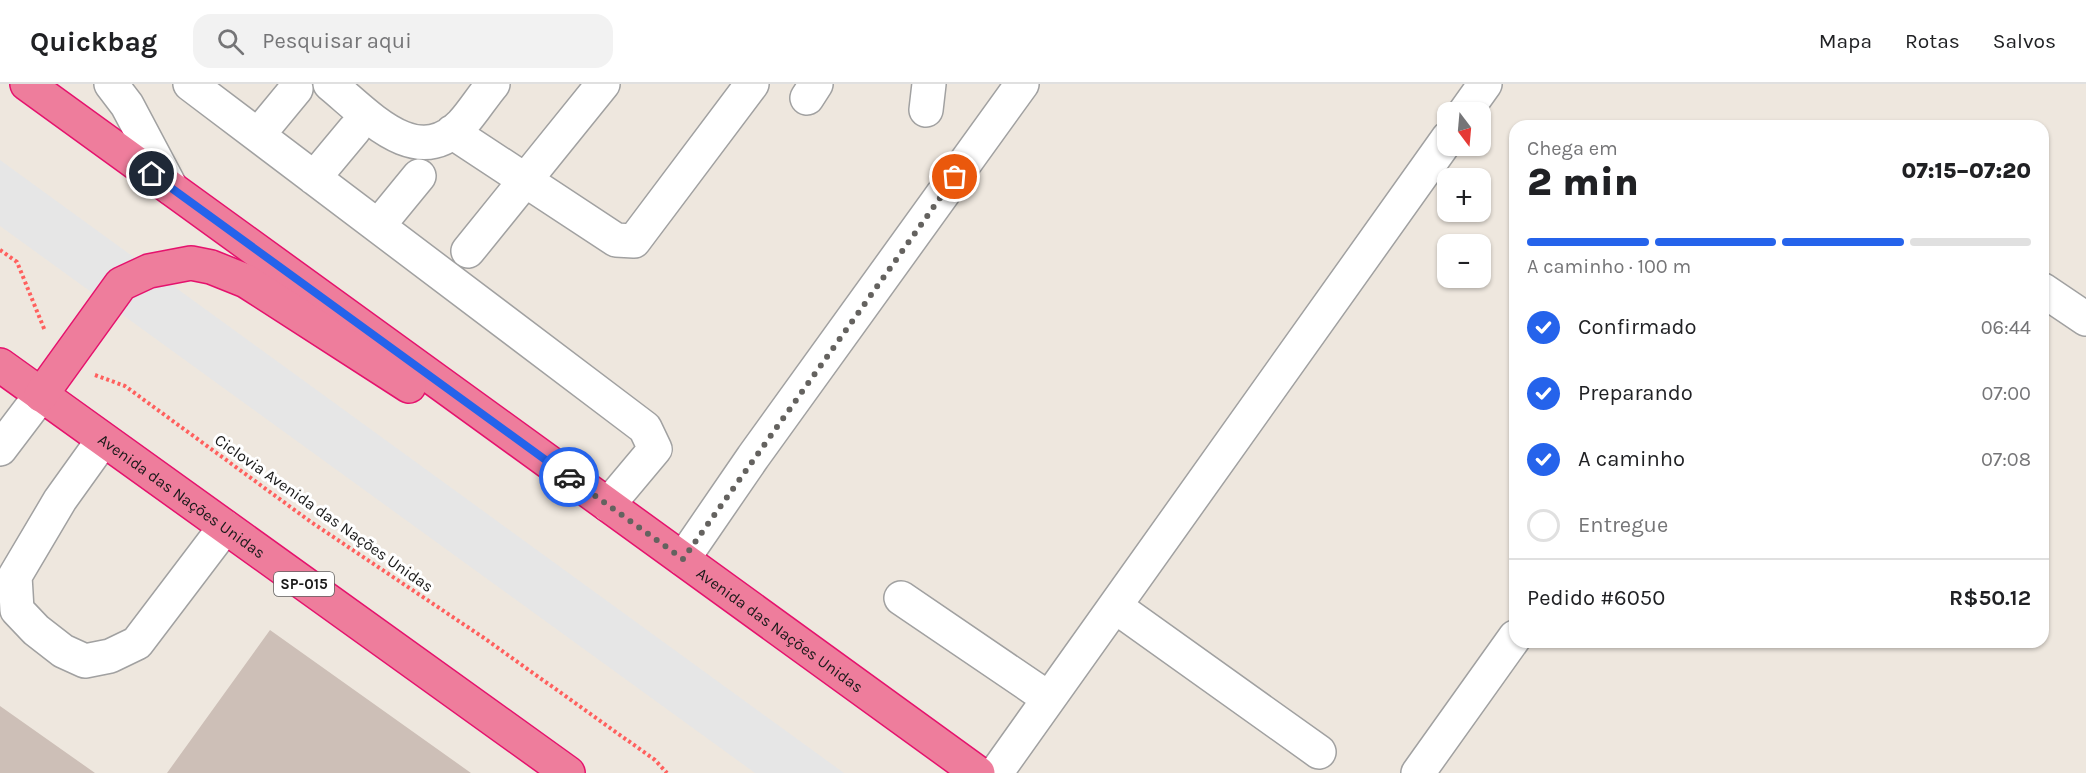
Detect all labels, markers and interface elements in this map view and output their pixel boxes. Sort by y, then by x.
search box [193,14,613,68]
text: Quickbag [30,25,157,58]
icon: search [214,25,247,58]
text: Pesquisar aqui [262,28,412,54]
text: Mapa [1819,29,1872,53]
text: Rotas [1905,29,1960,53]
text: Salvos [1993,29,2056,53]
north arrow [1437,102,1491,156]
map controls [1437,102,1491,288]
text: Chega em [1527,137,1618,160]
pin [126,148,177,199]
pin [929,151,980,202]
icon: home [135,157,168,190]
text: 07:15–07:20 [1901,158,2031,184]
text: 2 min [1527,159,1639,205]
icon: bag [938,160,971,193]
button: + [1437,168,1491,222]
button: − [1437,234,1491,288]
text: A caminho · 100 m [1527,255,1691,278]
icon: check [1527,311,1560,344]
text: Confirmado [1578,314,1697,340]
text: 06:44 [1981,316,2031,339]
icon: check [1527,377,1560,410]
text: Preparando [1578,380,1693,406]
text: 07:00 [1981,382,2031,405]
street label: Avenida das Nações Unidas [95,429,269,562]
street label: Ciclovia Avenida das Nações Unidas [211,430,437,596]
icon: check [1527,443,1560,476]
text: A caminho [1578,446,1685,472]
courier [539,447,599,507]
text: 07:08 [1981,448,2031,471]
icon: car [553,461,586,494]
text: Entregue [1578,512,1668,538]
street label: Avenida das Nações Unidas [693,563,867,696]
road number: SP-015 [274,572,334,596]
text: Pedido #6050 [1527,585,1665,611]
text: R$50.12 [1949,585,2031,611]

